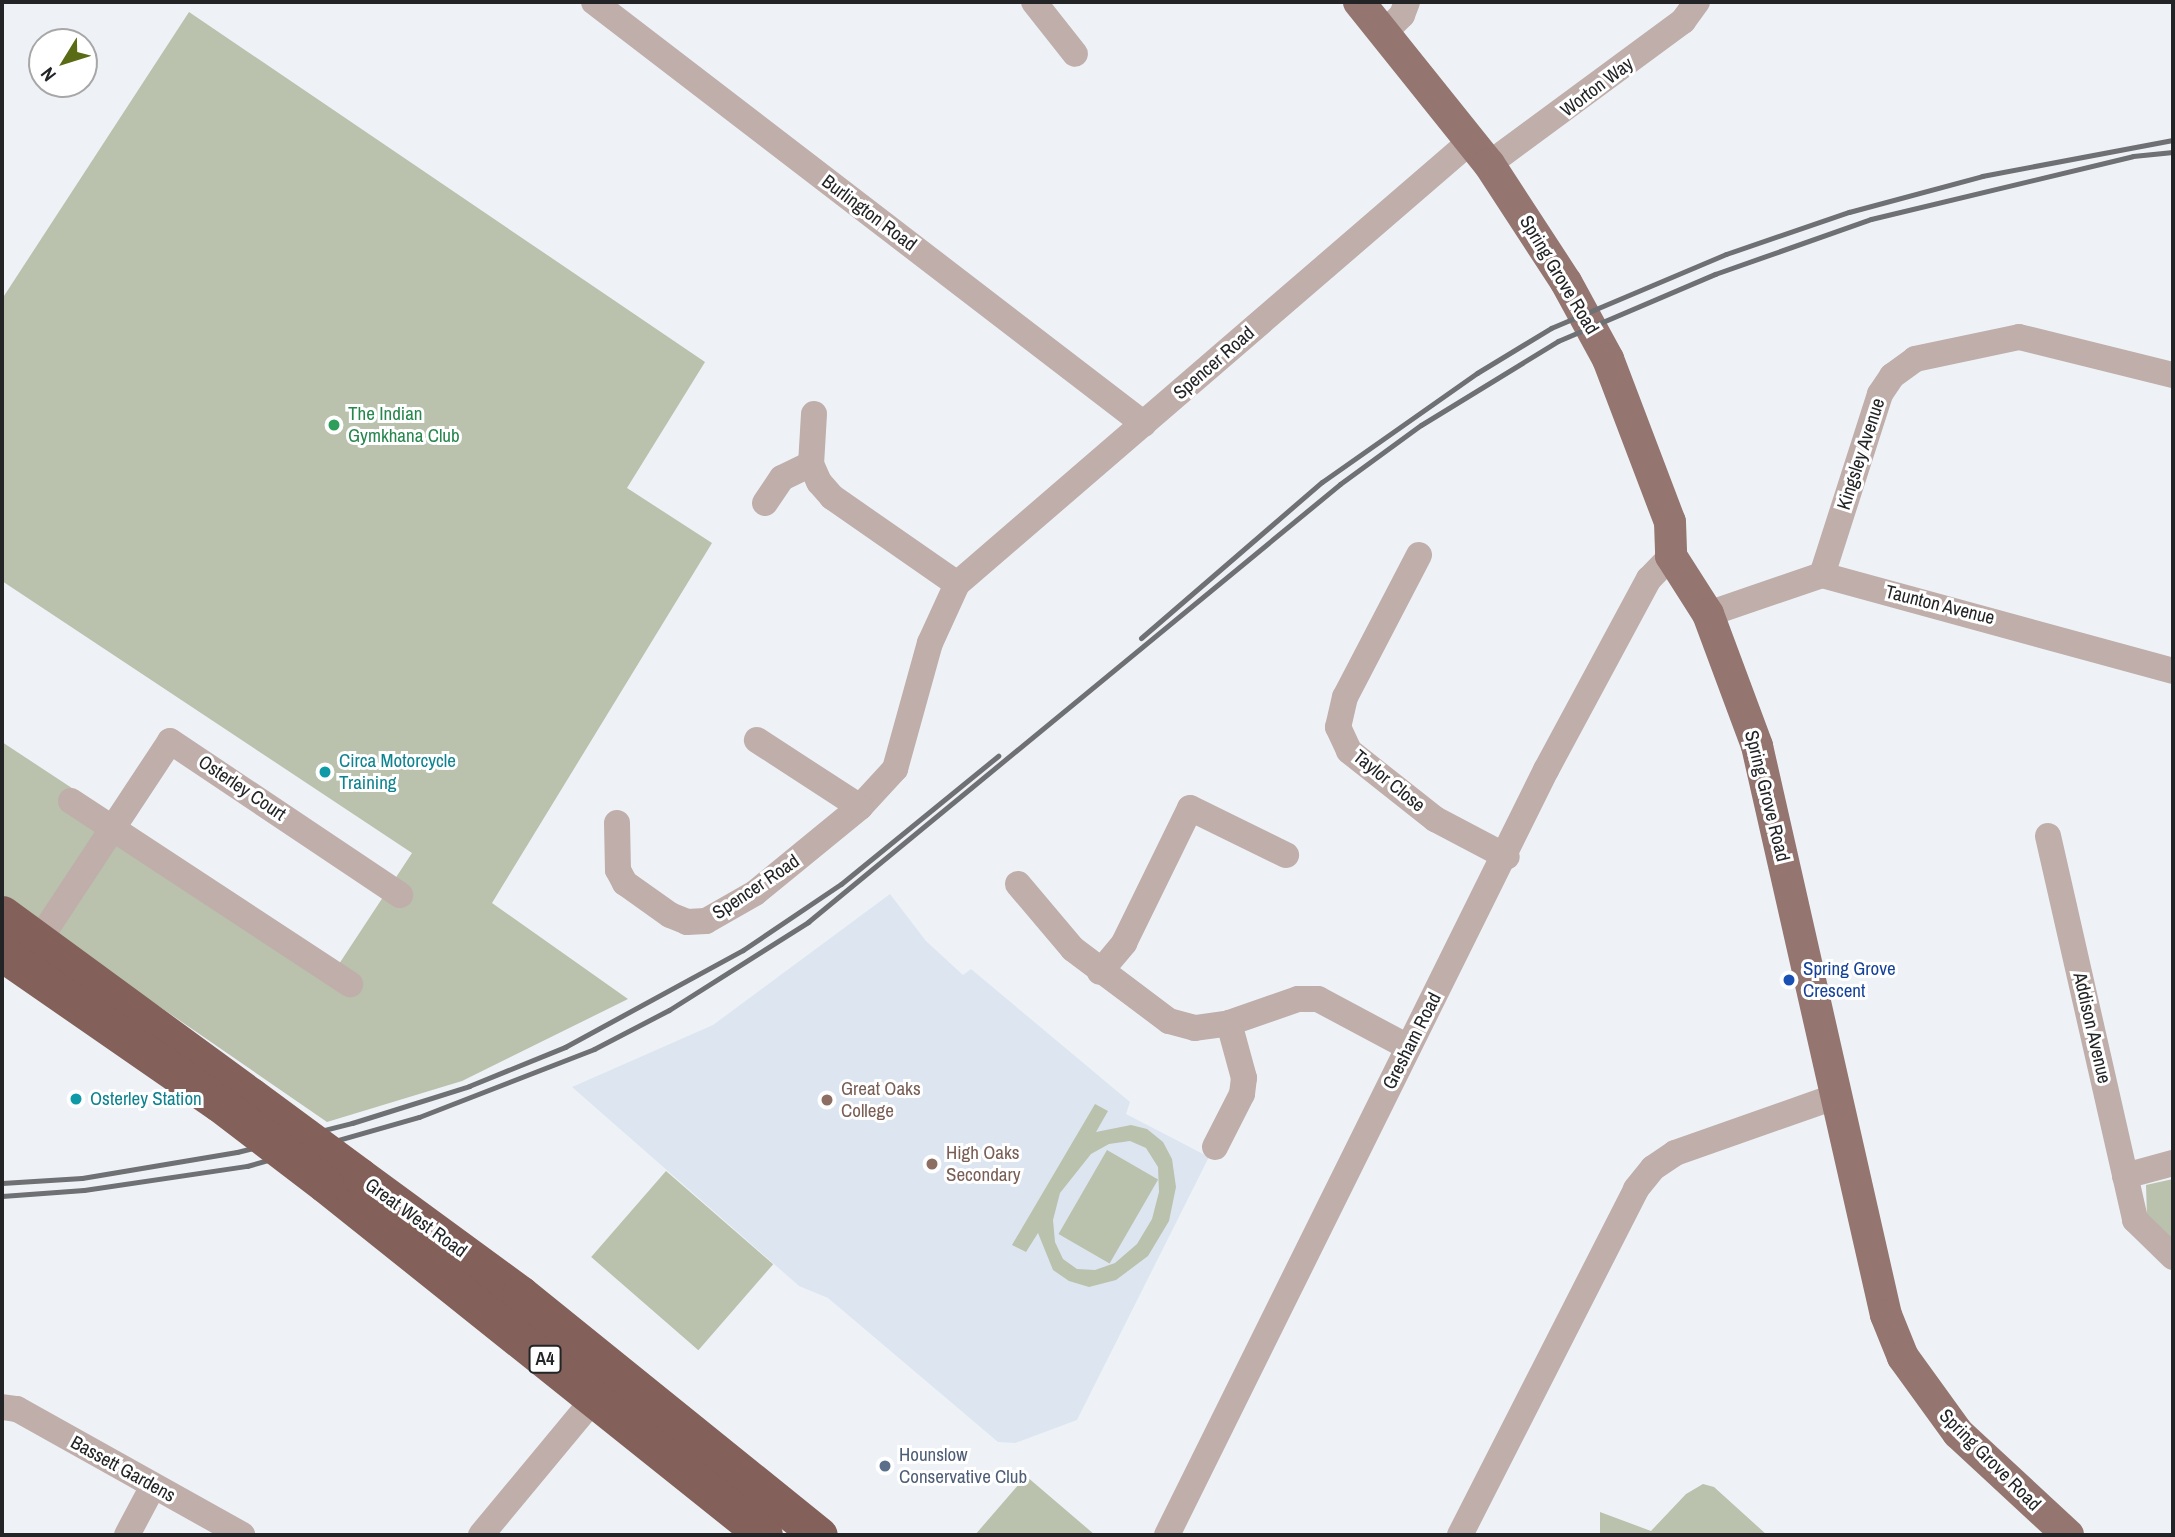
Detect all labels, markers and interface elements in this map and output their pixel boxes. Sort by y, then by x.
north arrow [28,28,98,98]
street label: Worton Way [1556,52,1638,122]
text: N [34,62,62,87]
street label: Burlington Road [817,170,921,256]
street label: Spring Grove Road [1515,212,1603,338]
street label: Spencer Road [1169,322,1259,404]
street label: Kingsley Avenue [1832,395,1890,513]
place label: The Indian Gymkhana Club [348,403,460,447]
marker: The Indian Gymkhana Club [326,417,342,433]
street label: Taunton Avenue [1883,580,1997,630]
street label: Spring Grove Road [1740,728,1794,864]
street label: Taylor Close [1348,745,1430,817]
street label: Osterley Court [194,750,290,826]
place label: Circa Motorcycle Training [339,750,456,794]
marker: Circa Motorcycle Training [317,764,333,780]
street label: Spencer Road [708,850,804,924]
place label: Spring Grove Crescent [1803,958,1896,1002]
street label: Addison Avenue [2068,970,2116,1086]
marker: Spring Grove Crescent [1781,972,1797,988]
street label: Gresham Road [1378,989,1446,1093]
place label: Great Oaks College [841,1078,921,1122]
place label: Osterley Station [90,1088,202,1110]
marker: Osterley Station [68,1091,84,1107]
marker: Great Oaks College [819,1092,835,1108]
place label: High Oaks Secondary [946,1142,1020,1186]
marker: High Oaks Secondary [924,1156,940,1172]
street label: Great West Road [361,1173,471,1263]
road number: A4 [528,1344,562,1374]
street label: Spring Grove Road [1934,1404,2046,1516]
street label: Bassett Gardens [67,1431,179,1507]
place label: Hounslow Conservative Club [899,1444,1027,1488]
marker: Hounslow Conservative Club [877,1458,893,1474]

